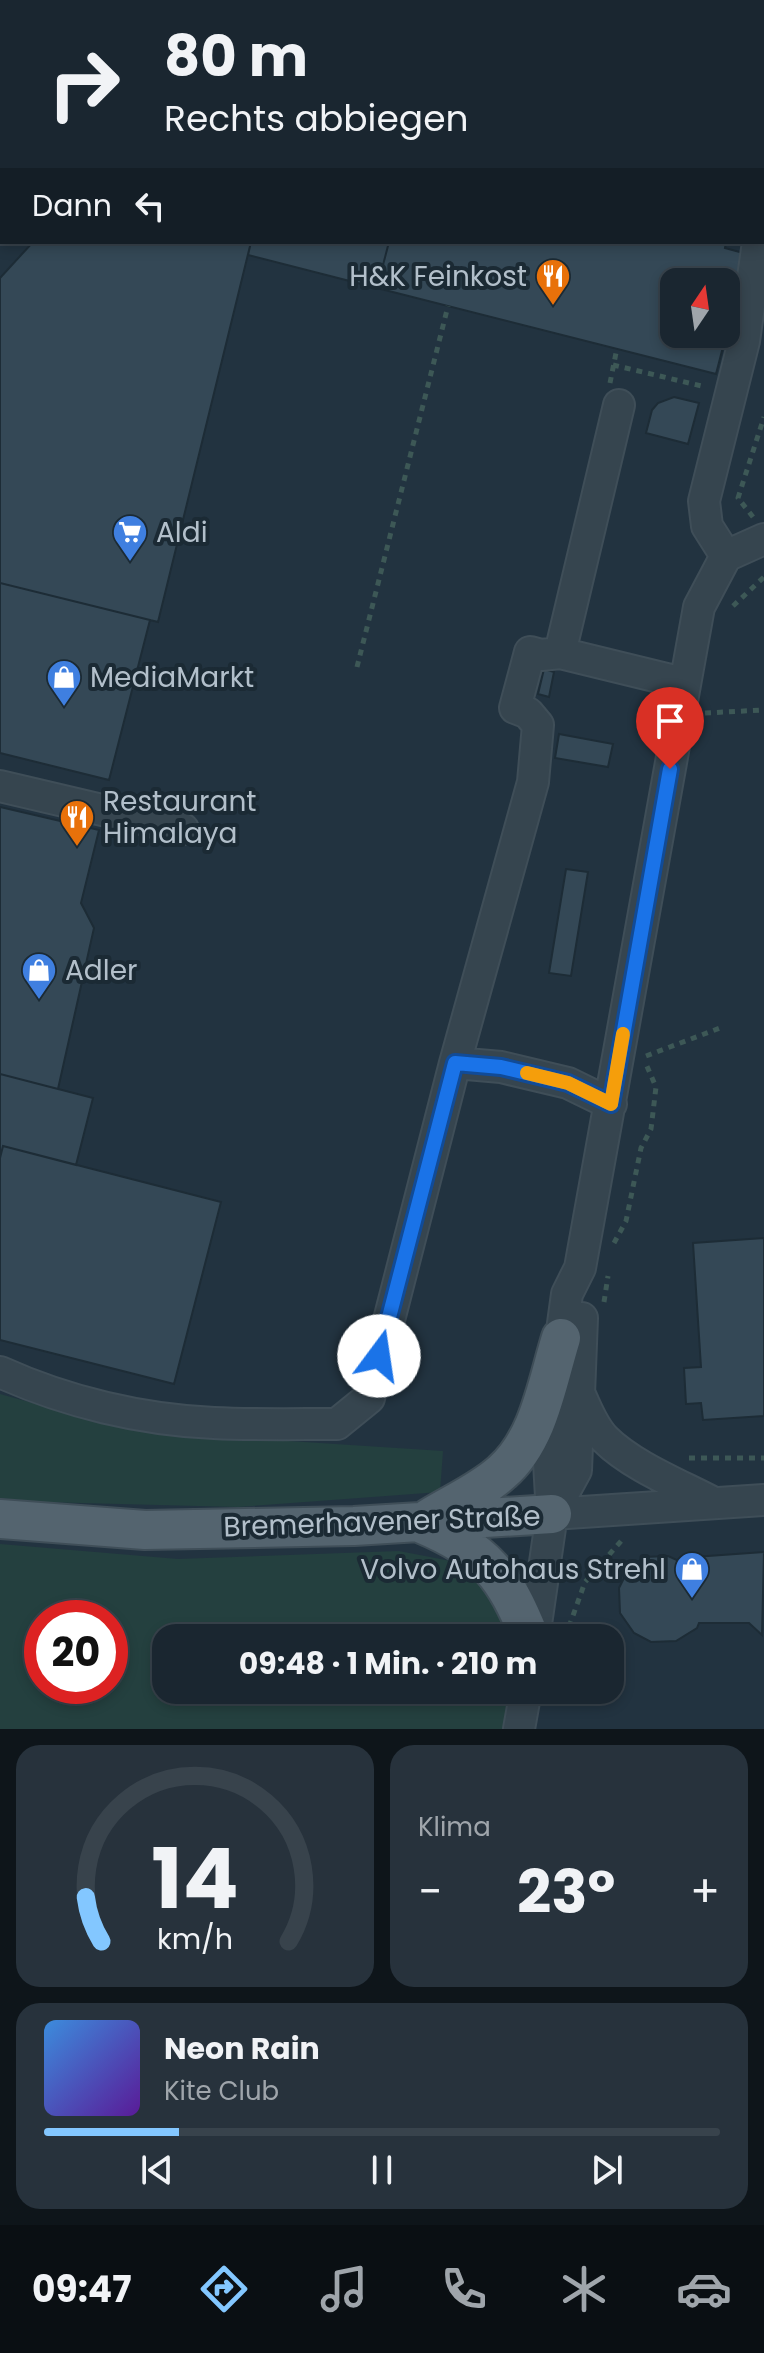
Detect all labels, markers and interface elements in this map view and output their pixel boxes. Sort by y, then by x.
text: 80 m [164,17,308,96]
icon: right [32,32,136,136]
text: Rechts abbiegen [164,93,469,144]
text: Dann [32,184,112,227]
icon: left [128,184,172,228]
place label: H&K Feinkost [349,257,527,296]
restaurant icon: H&K Feinkost [534,257,572,307]
north arrow [660,268,740,348]
map controls [660,268,740,348]
supermarket icon: Aldi [111,513,149,563]
place label: Aldi [156,513,208,552]
shop icon: MediaMarkt [45,658,83,708]
place label: MediaMarkt [90,658,254,697]
pin [636,687,704,769]
icon: arrive [648,699,692,743]
place label: Restaurant Himalaya [103,782,257,853]
restaurant icon: Restaurant Himalaya [58,798,96,848]
shop icon: Adler [20,951,58,1001]
place label: Adler [65,951,138,990]
position arrow [337,1314,421,1398]
street label: Bremerhavener Straße [223,1496,541,1547]
place label: Volvo Autohaus Strehl [360,1550,666,1589]
shop icon: Volvo Autohaus Strehl [673,1550,711,1600]
speed limit sign: 20 [24,1600,128,1704]
text: 09:48 · 1 Min. · 210 m [239,1642,537,1685]
text: Klima [418,1809,491,1845]
text: 14 [151,1821,239,1937]
text: 23° [517,1850,615,1934]
text: − [418,1861,442,1922]
text: + [690,1861,720,1922]
text: km/h [157,1919,233,1959]
text: Neon Rain [164,2027,320,2070]
text: Kite Club [164,2073,279,2109]
icon: previous [135,2148,179,2192]
icon: pause [360,2148,404,2192]
icon: next [585,2148,629,2192]
icon: directions [196,2261,252,2317]
icon: music [316,2261,372,2317]
icon: phone [436,2261,492,2317]
icon: climate [556,2261,612,2317]
icon: car [676,2261,732,2317]
text: 09:47 [32,2264,132,2315]

